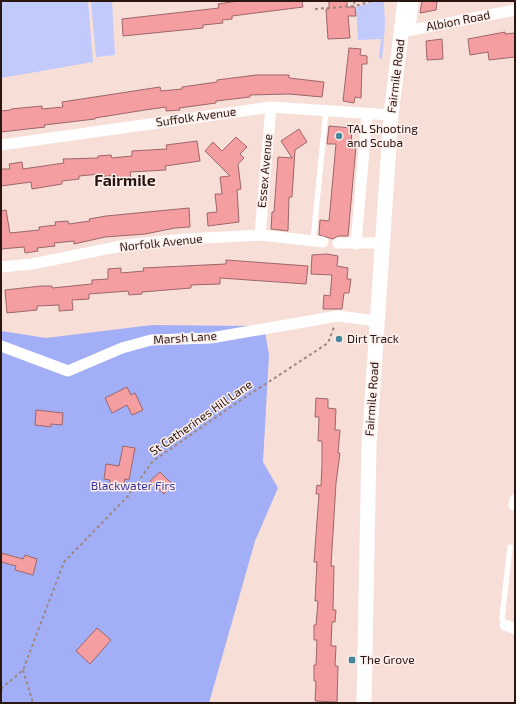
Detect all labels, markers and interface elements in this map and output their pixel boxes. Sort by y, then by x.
street label: Albion Road [425,7,491,33]
street label: Fairmile Road [384,38,406,114]
street label: Suffolk Avenue [155,103,237,129]
place label: TAL Shooting and Scuba [347,121,418,149]
marker: TAL Shooting and Scuba [334,131,344,141]
street label: Essex Avenue [254,133,274,209]
district label: Fairmile [94,170,156,189]
street label: Norfolk Avenue [119,231,203,253]
street label: Marsh Lane [153,328,217,346]
place label: Dirt Track [347,331,399,345]
marker: Dirt Track [334,334,344,344]
street label: Fairmile Road [361,361,381,437]
street label: St Catherines Hill Lane [146,376,254,458]
park label: Blackwater Firs [91,478,175,492]
place label: The Grove [360,652,415,666]
marker: The Grove [347,655,357,665]

